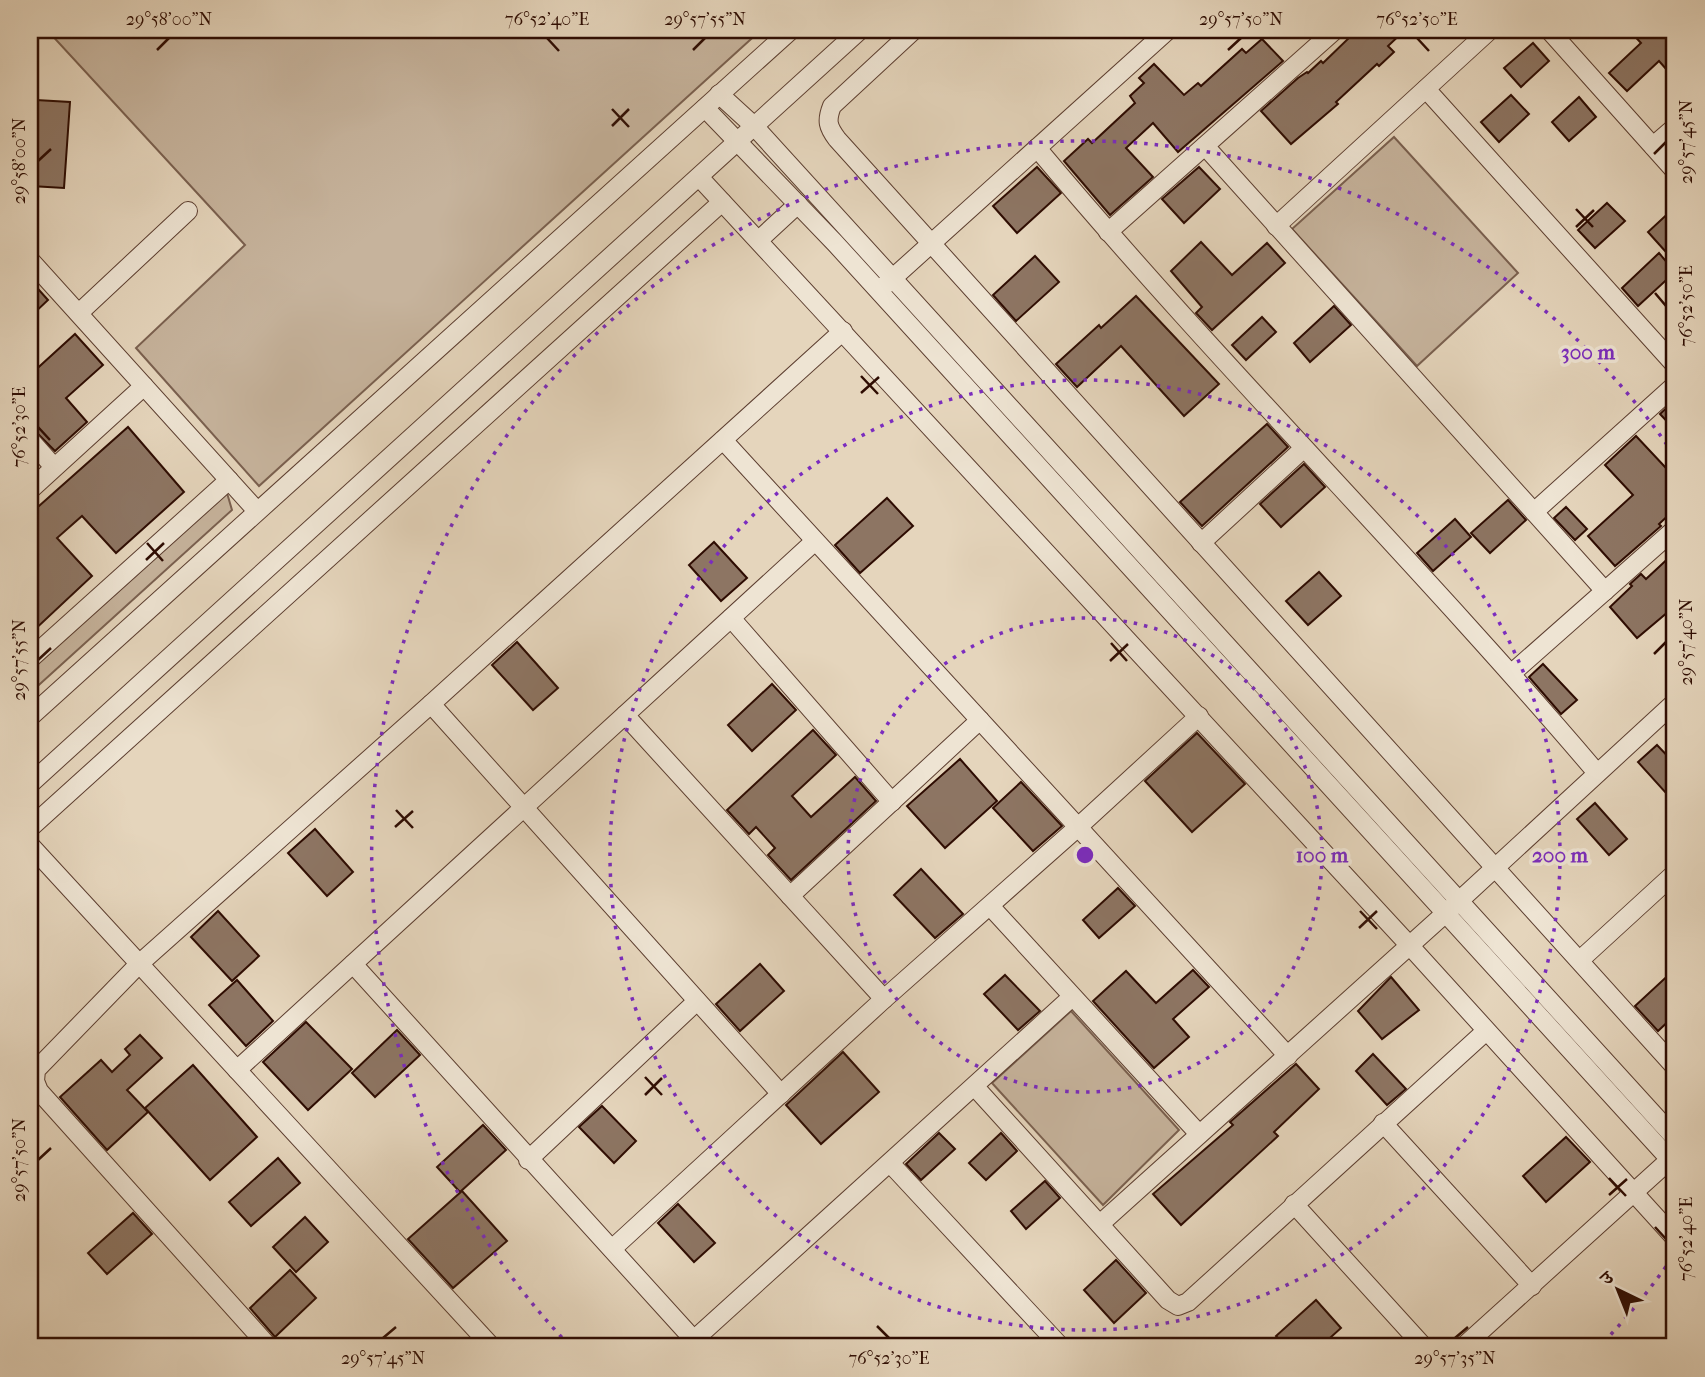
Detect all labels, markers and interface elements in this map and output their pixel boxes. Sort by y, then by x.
text: 29°58'00"N [126,9,213,30]
text: 76°52'40"E [505,9,589,30]
text: 29°57'55"N [664,9,746,30]
text: 29°57'50"N [1199,9,1283,30]
text: 76°52'50"E [1376,9,1458,30]
text: 29°57'45"N [1676,100,1697,184]
text: 29°58'00"N [9,117,30,204]
text: 76°52'50"E [1676,265,1697,347]
text: 300 m [1561,340,1615,364]
text: 76°52'30"E [9,386,30,468]
text: 29°57'40"N [1676,598,1697,685]
text: 29°57'55"N [9,619,30,701]
centre of rings [1073,843,1097,867]
text: 100 m [1296,843,1349,867]
text: 200 m [1532,843,1589,867]
text: 29°57'50"N [9,1118,30,1202]
text: 76°52'40"E [1676,1197,1697,1281]
north arrow [1582,1254,1652,1324]
text: उ [1595,1266,1619,1291]
text: 29°57'45"N [341,1348,425,1369]
text: 76°52'30"E [848,1348,930,1369]
text: 29°57'35"N [1414,1348,1496,1369]

